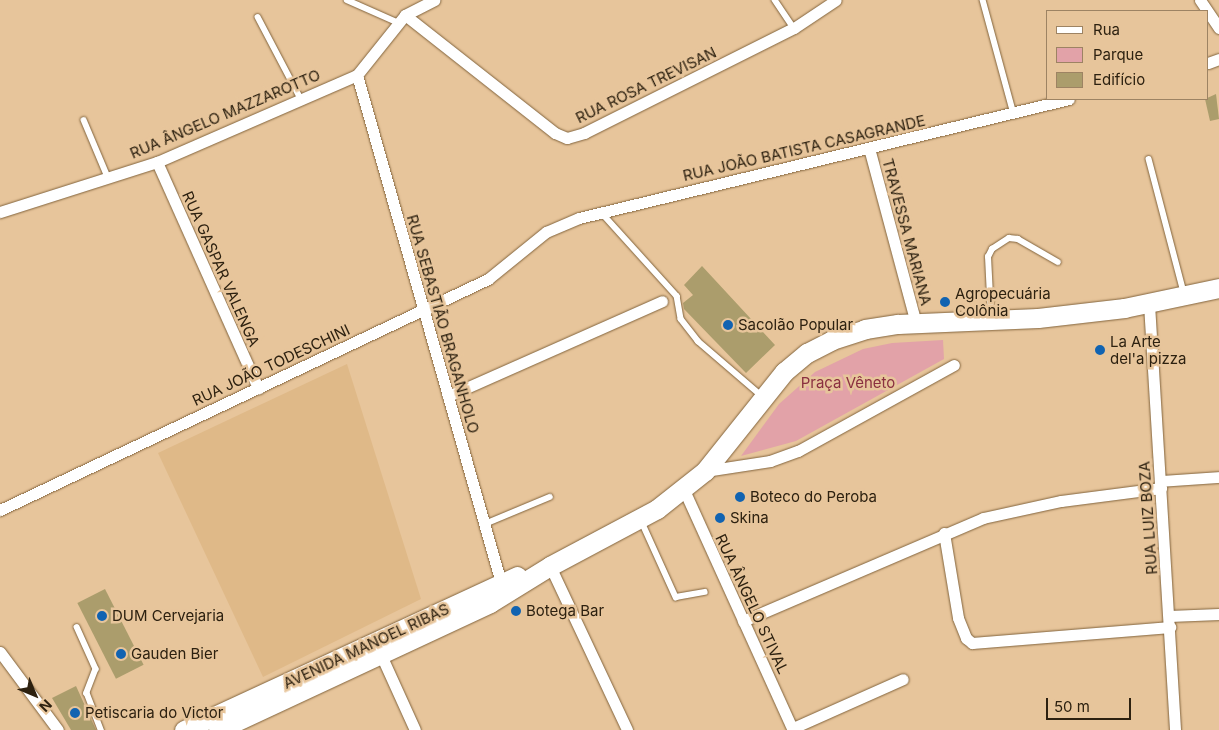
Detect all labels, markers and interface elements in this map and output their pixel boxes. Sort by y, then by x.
legend [1046,10,1209,100]
text: Rua [1093,20,1120,39]
street label: RUA ROSA TREVISAN [573,43,719,127]
text: Parque [1093,45,1143,64]
street label: RUA ÂNGELO MAZZAROTTO [127,66,323,162]
text: Edifício [1093,70,1145,89]
street label: RUA JOÃO BATISTA CASAGRANDE [681,111,927,185]
street label: TRAVESSA MARIANA [879,157,935,307]
street label: RUA GASPAR VALENGA [179,188,263,350]
street label: RUA SEBASTIÃO BRAGANHOLO [403,213,483,435]
place label: Agropecuária Colônia [955,284,1051,319]
marker: Agropecuária Colônia [939,296,951,308]
place label: Sacolão Popular [738,316,853,334]
marker: Sacolão Popular [722,319,734,331]
street label: RUA JOÃO TODESCHINI [189,321,353,409]
place label: La Arte del'a pizza [1110,332,1187,367]
marker: La Arte del'a pizza [1094,344,1106,356]
park label: Praça Vêneto [801,374,895,392]
street label: RUA LUIZ BOZA [1135,461,1161,575]
place label: Boteco do Peroba [750,488,877,506]
marker: Boteco do Peroba [734,491,746,503]
place label: Skina [730,509,769,527]
marker: Skina [714,512,726,524]
street label: RUA ÂNGELO STIVAL [712,531,792,677]
street label: AVENIDA MANOEL RIBAS [280,600,452,692]
place label: Botega Bar [526,602,604,620]
marker: Botega Bar [510,605,522,617]
place label: DUM Cervejaria [112,607,224,625]
marker: DUM Cervejaria [96,610,108,622]
place label: Gauden Bier [131,645,218,663]
marker: Gauden Bier [115,648,127,660]
north arrow [10,670,60,720]
scale bar [1049,688,1134,720]
text: N [36,696,56,716]
text: 50 m [1054,697,1090,716]
place label: Petiscaria do Victor [85,704,223,722]
marker: Petiscaria do Victor [69,707,81,719]

